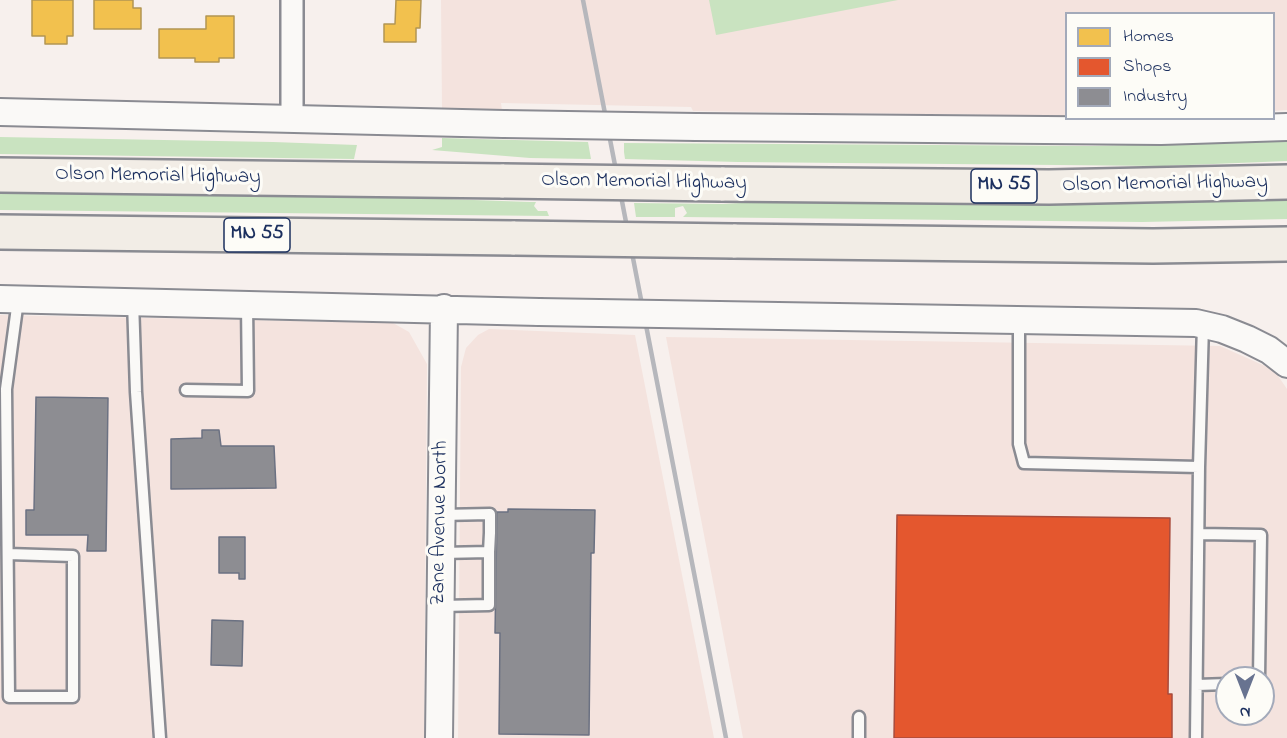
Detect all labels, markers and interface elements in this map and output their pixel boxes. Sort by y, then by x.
legend [1065,12,1275,120]
text: Homes [1123,24,1174,50]
text: Shops [1123,54,1171,80]
text: Industry [1123,84,1187,110]
street label: Olson Memorial Highway [55,163,261,191]
street label: Olson Memorial Highway [541,169,747,197]
road number: MN 55 [971,169,1037,203]
street label: Olson Memorial Highway [1062,171,1268,199]
road number: MN 55 [224,218,290,252]
street label: Zane Avenue North [427,440,455,606]
north arrow [1215,666,1275,726]
text: N [1240,700,1250,724]

